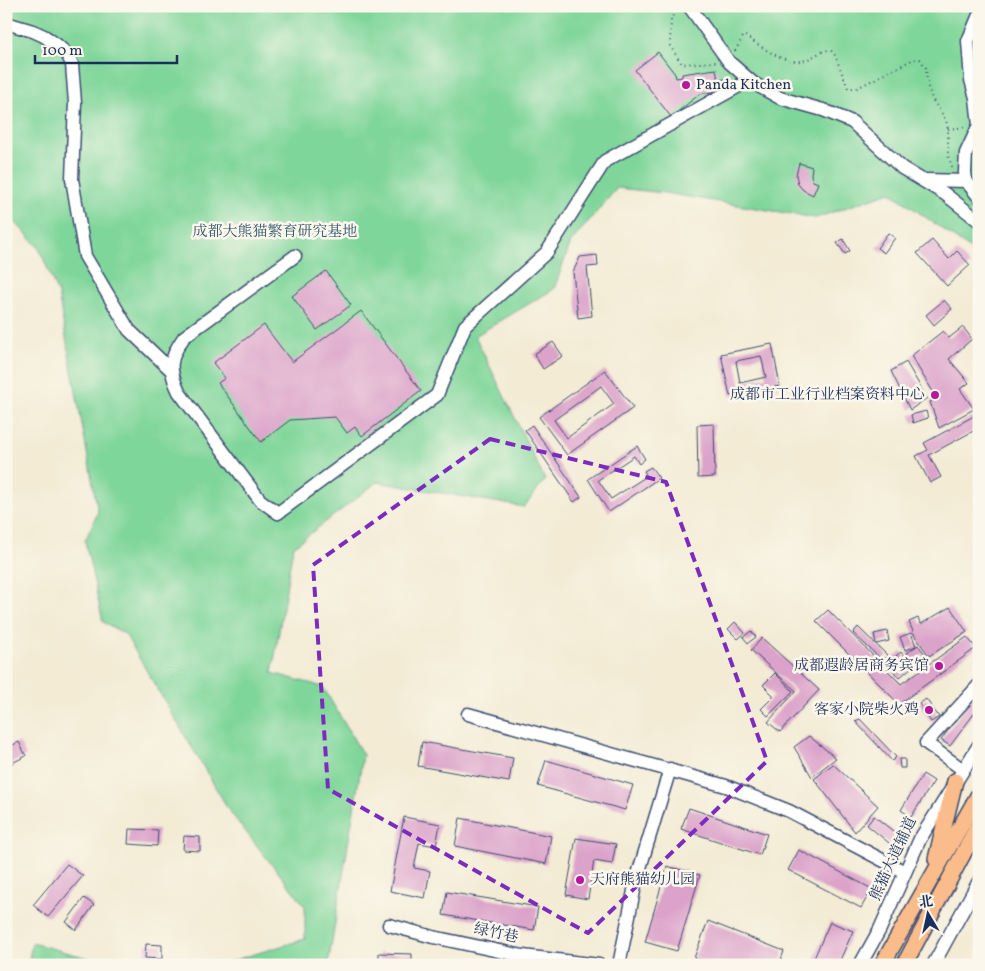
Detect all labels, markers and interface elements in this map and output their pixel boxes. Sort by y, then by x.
scale bar [35,32,178,64]
text: 100 m [42,41,82,62]
place label: Panda Kitchen [696,75,791,96]
marker: Panda Kitchen [680,79,692,91]
park label: 成都大熊猫繁育研究基地 [192,222,358,243]
place label: 成都市工业行业档案资料中心 [730,385,925,406]
marker: 成都市工业行业档案资料中心 [929,389,941,401]
place label: 成都遐龄居商务宾馆 [794,656,929,677]
marker: 成都遐龄居商务宾馆 [933,660,945,672]
place label: 客家小院柴火鸡 [814,700,919,721]
marker: 客家小院柴火鸡 [923,704,935,716]
street label: 熊猫大道辅道 [865,814,923,904]
place label: 天府熊猫幼儿园 [590,870,695,891]
marker: 天府熊猫幼儿园 [574,874,586,886]
north arrow [902,888,952,938]
text: 北 [918,892,935,913]
street label: 绿竹巷 [472,919,520,949]

